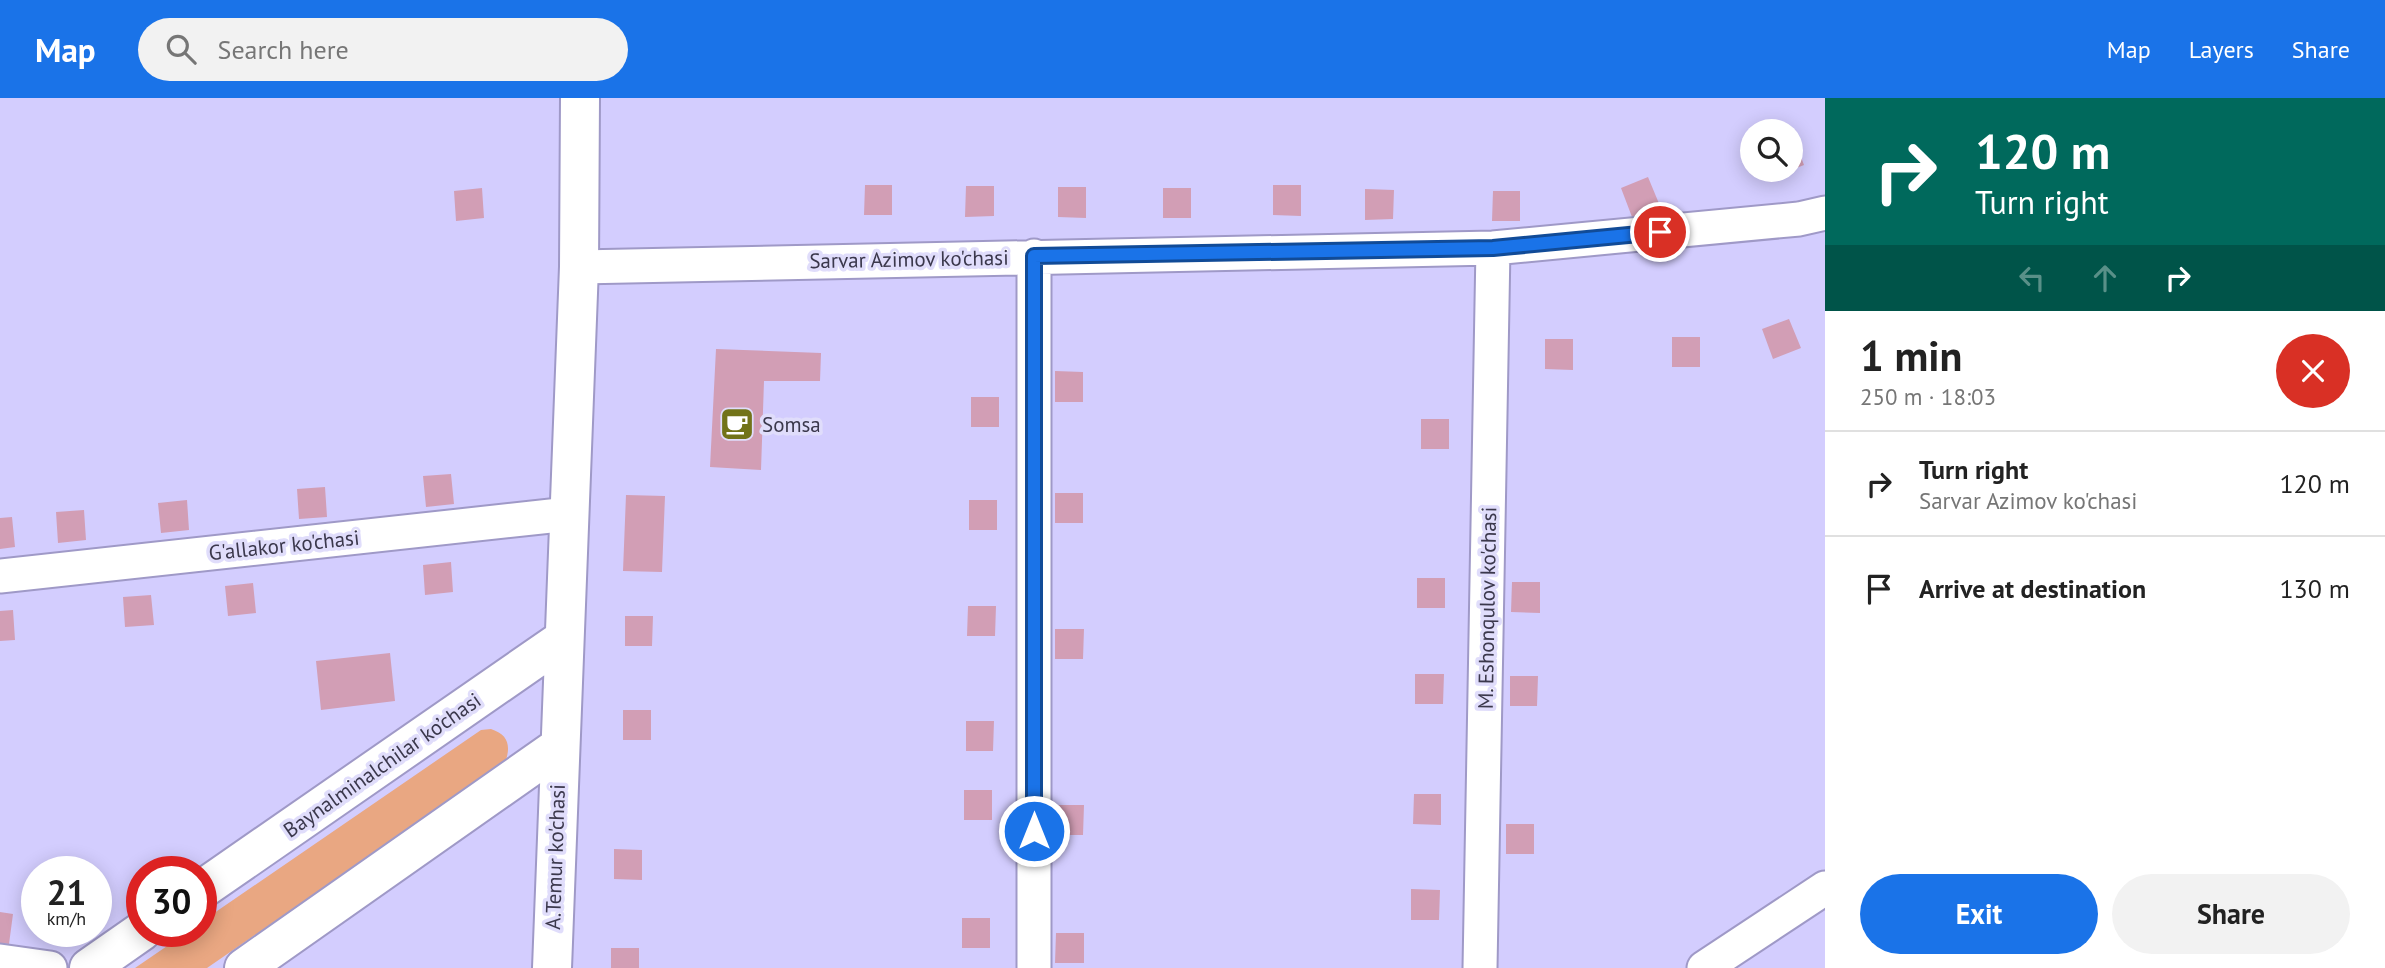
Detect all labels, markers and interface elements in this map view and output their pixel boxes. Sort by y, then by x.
search box [138,18,628,81]
text: Map [35,28,96,71]
icon: search [162,30,200,68]
text: Search here [218,33,349,66]
text: Map [2107,34,2151,65]
text: Layers [2189,34,2254,65]
text: Share [2292,34,2350,65]
map controls [1740,119,1803,182]
button: search [1740,119,1803,182]
text: 120 m [1975,119,2110,183]
icon: right [1860,126,1951,217]
text: Turn right [1975,181,2109,223]
pin [1630,202,1690,262]
icon: arrive [1641,213,1679,251]
street label: Sarvar Azimov ko'chasi [809,244,1009,274]
icon: left [2013,259,2051,297]
icon: ahead [2086,259,2124,297]
icon: right [2159,259,2197,297]
text: 1 min [1860,328,1962,383]
button: close [2276,334,2350,408]
text: 250 m · 18:03 [1860,382,1996,411]
cafe icon: Somsa [718,405,756,443]
place label: Somsa [762,411,821,438]
text: Turn right [1919,453,2028,486]
icon: right [1860,465,1898,503]
text: 120 m [2279,467,2350,500]
text: Sarvar Azimov ko'chasi [1919,486,2137,515]
street label: M. Eshonqulov ko'chasi [1472,507,1502,709]
street label: G'allakor ko'chasi [207,524,361,566]
icon: arrive [1860,570,1898,608]
text: Arrive at destination [1919,572,2146,605]
text: 130 m [2279,572,2350,605]
street label: Baynalminalchilar ko’chasi [278,687,486,843]
street label: A.Temur ko'chasi [539,784,571,930]
position arrow [997,794,1071,868]
speed limit sign: 30 [126,856,217,947]
text: 21 [47,869,86,915]
button: Exit [1860,874,2098,954]
button: Share [2112,874,2350,954]
text: km/h [47,907,86,930]

